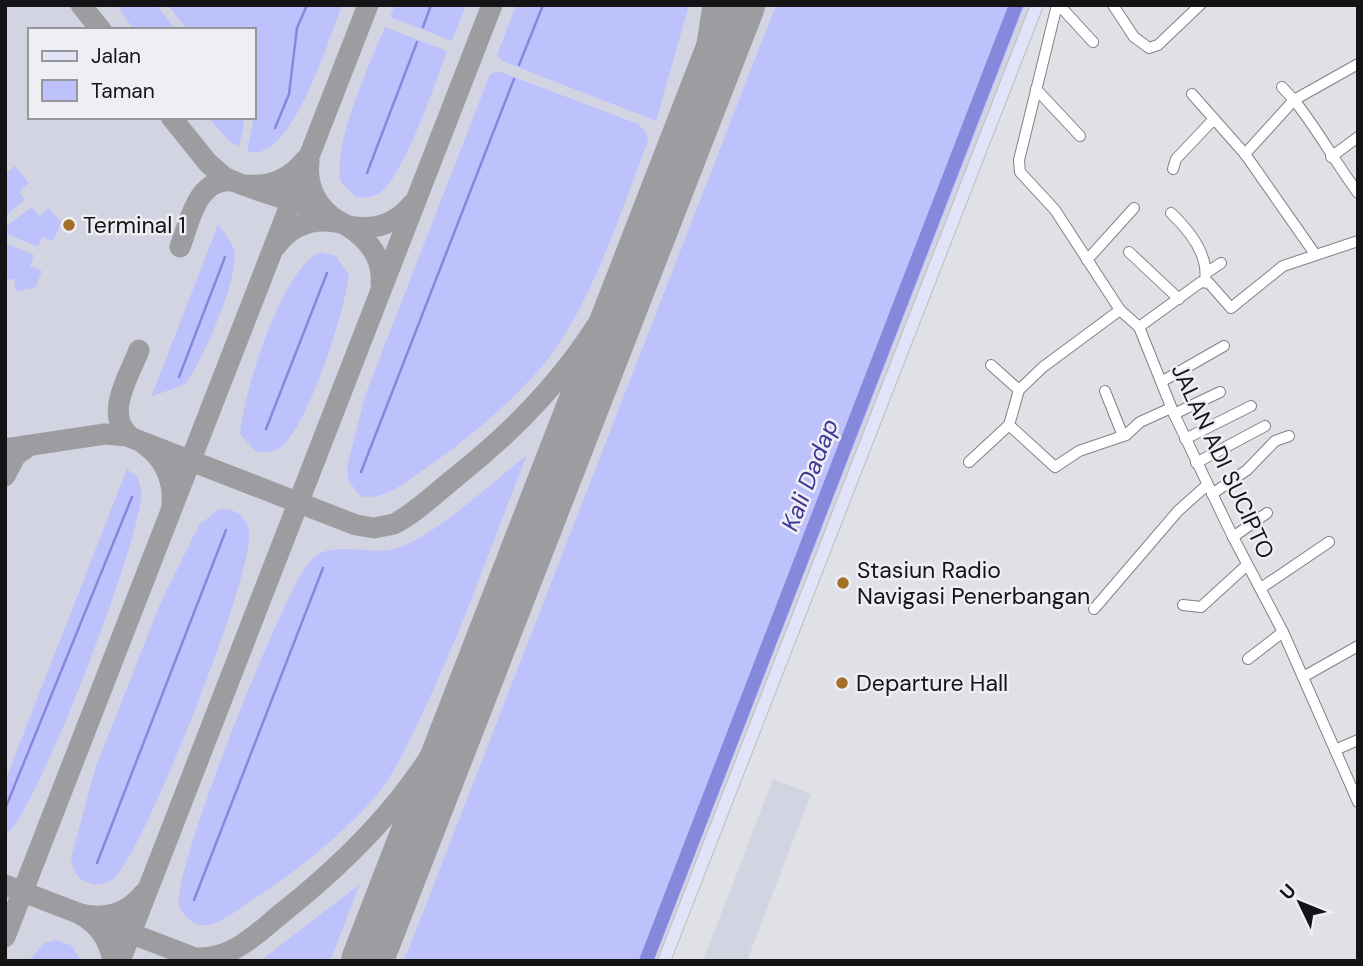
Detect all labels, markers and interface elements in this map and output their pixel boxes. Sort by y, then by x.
legend [28,28,256,119]
text: Jalan [91,42,141,70]
text: Taman [91,77,155,105]
place label: Terminal 1 [83,210,186,240]
marker: Terminal 1 [61,217,77,233]
street label: JALAN ADI SUCIPTO [1165,359,1281,563]
water label: Kali Dadap [774,414,845,535]
place label: Stasiun Radio Navigasi Penerbangan [857,555,1090,611]
marker: Stasiun Radio Navigasi Penerbangan [835,575,851,591]
place label: Departure Hall [856,668,1008,698]
marker: Departure Hall [834,675,850,691]
north arrow [1265,868,1335,938]
text: U [1274,878,1302,905]

